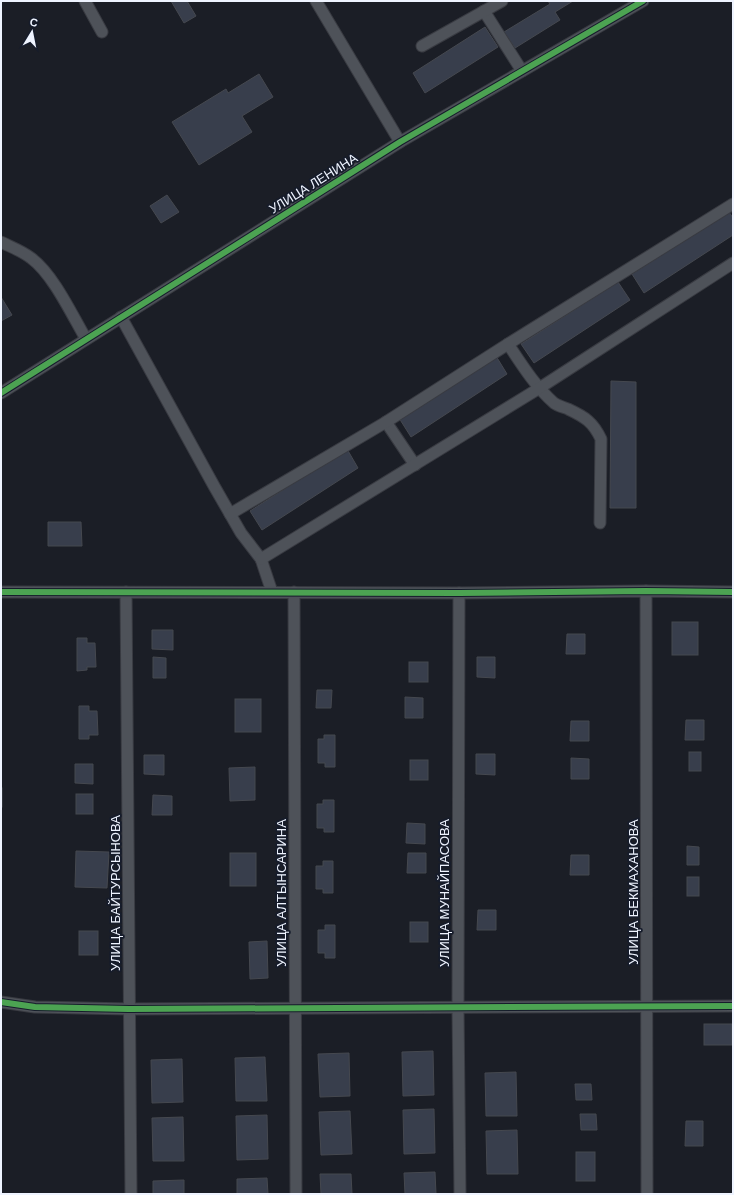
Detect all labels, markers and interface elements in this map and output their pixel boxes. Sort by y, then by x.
north arrow [12,12,52,52]
text: С [29,15,39,30]
street label: УЛИЦА ЛЕНИНА [266,149,361,218]
street label: УЛИЦА БАЙТУРСЫНОВА [107,815,124,971]
street label: УЛИЦА АЛТЫНСАРИНА [273,819,290,967]
street label: УЛИЦА МУНАЙПАСОВА [436,819,453,967]
street label: УЛИЦА БЕКМАХАНОВА [625,819,642,965]

